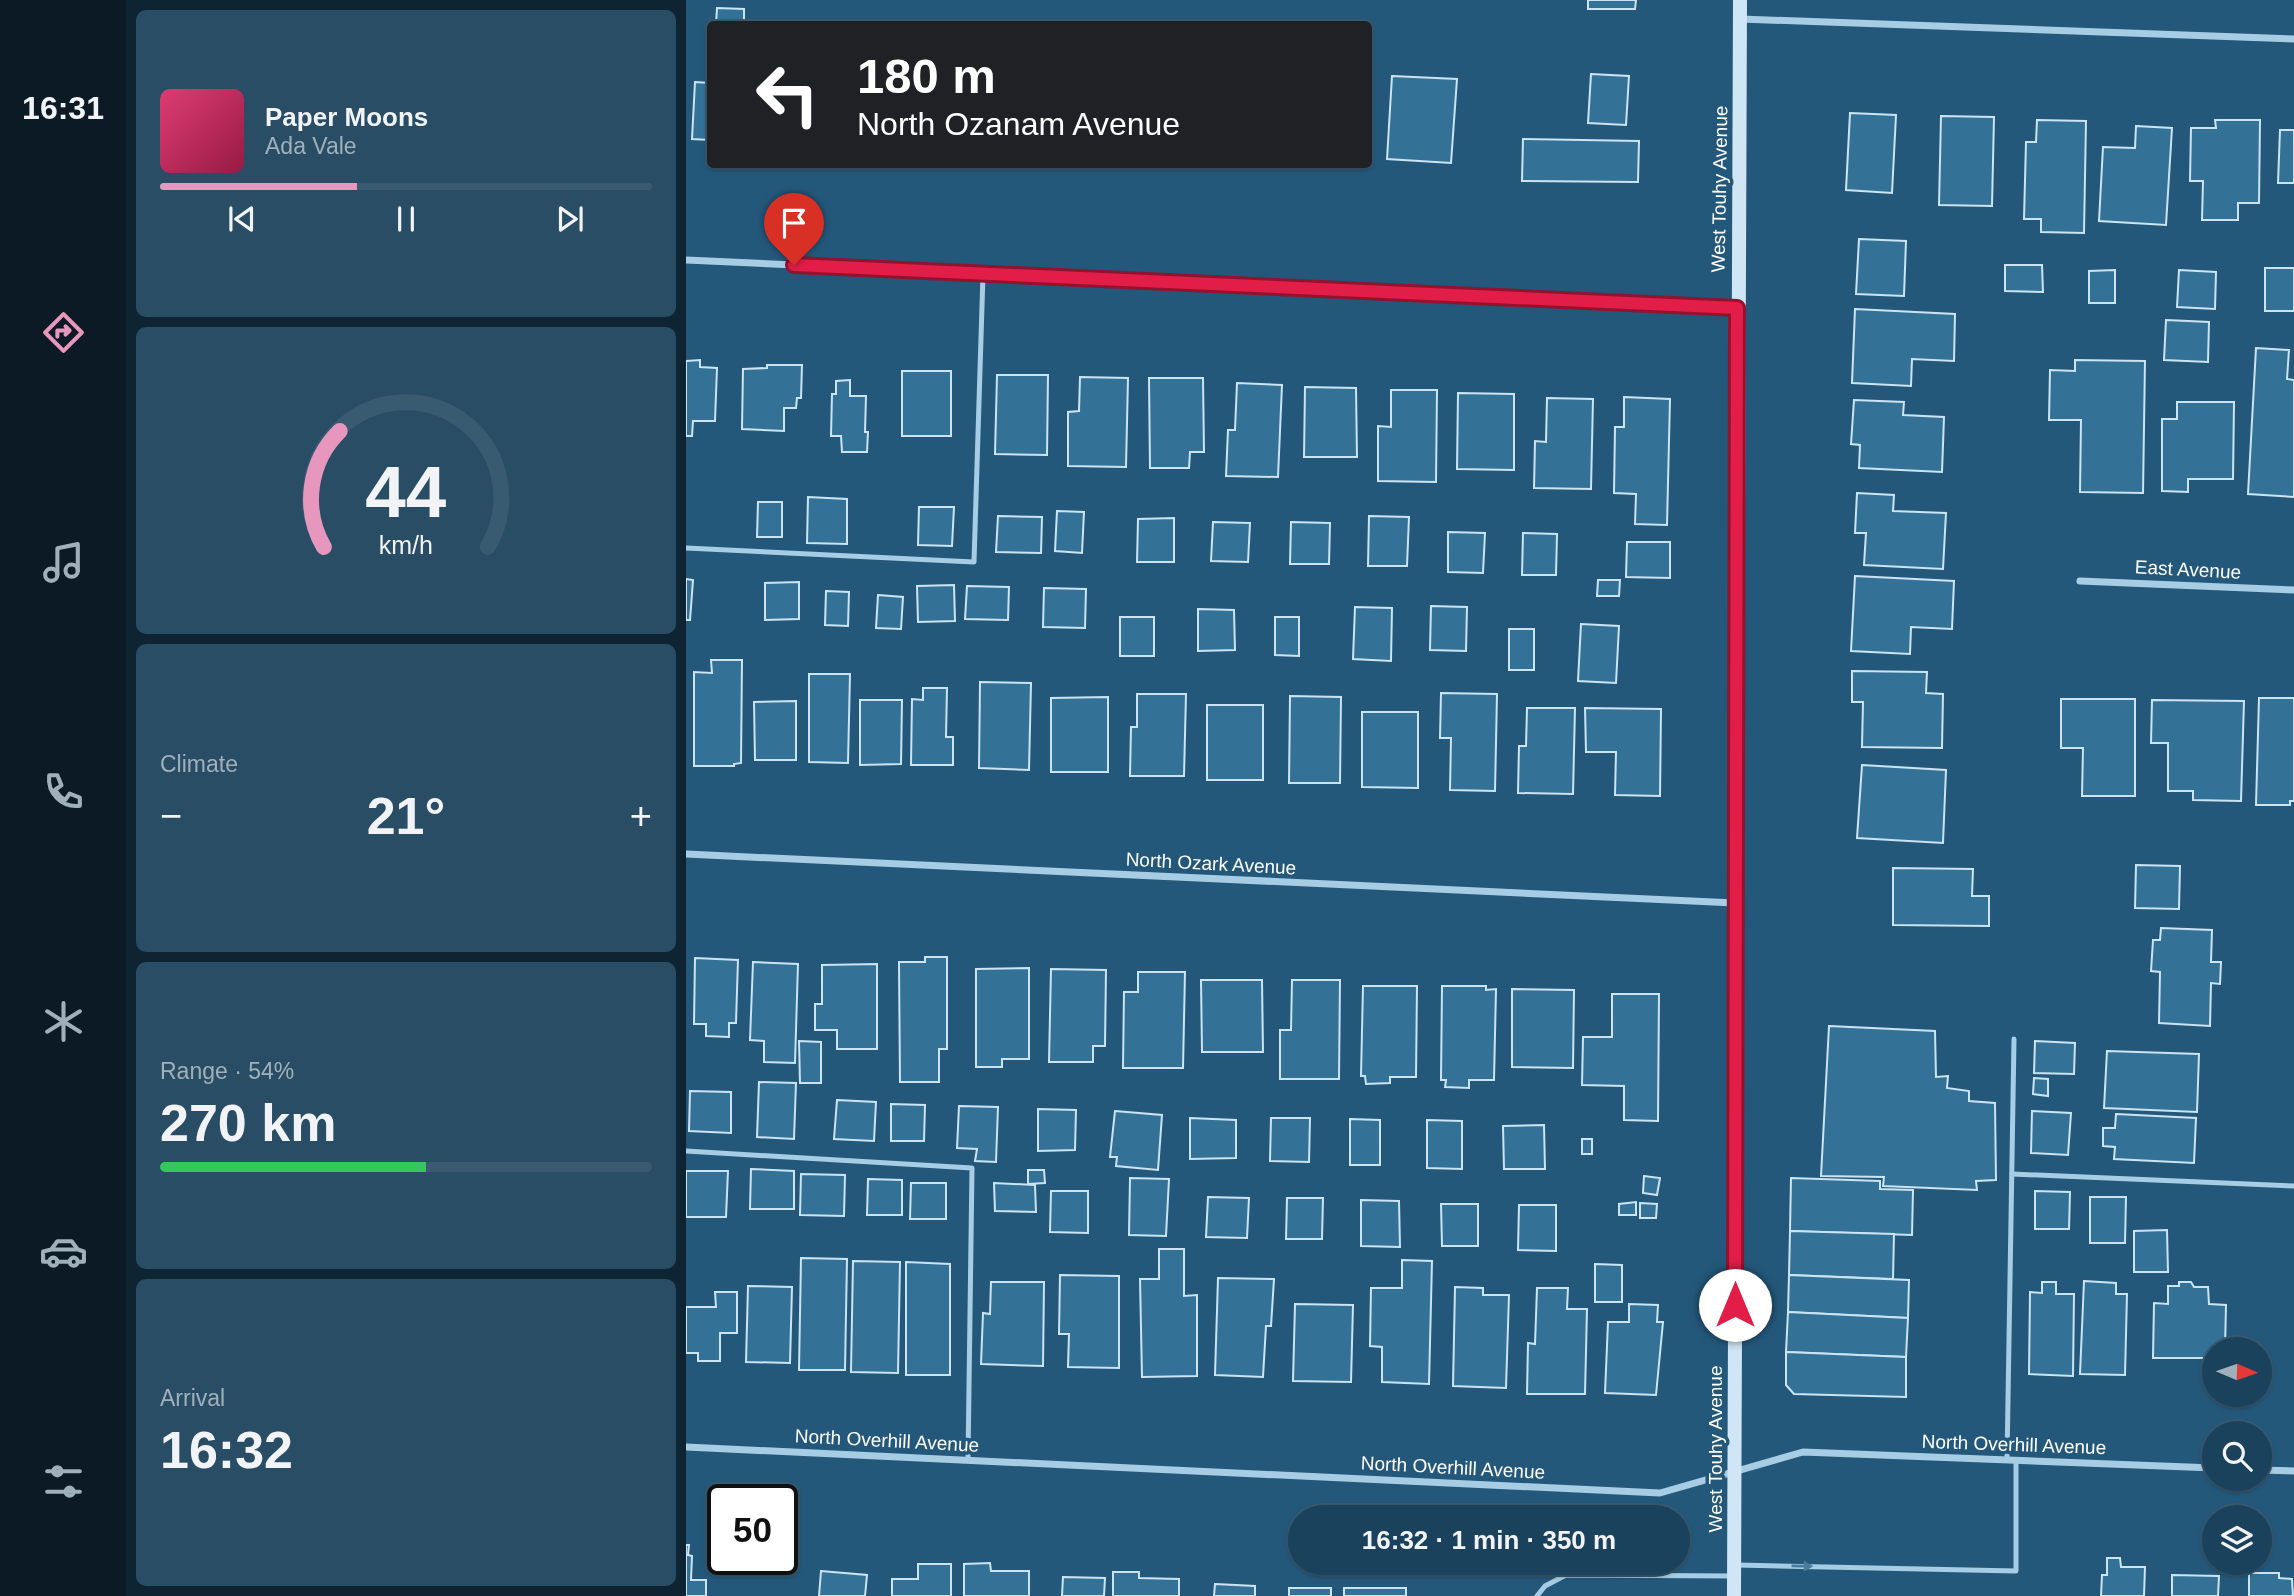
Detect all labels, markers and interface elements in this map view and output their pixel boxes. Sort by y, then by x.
icon: left [742,49,833,140]
text: 180 m [857,49,996,103]
text: 16:31 [22,90,104,126]
text: Paper Moons [265,102,428,132]
street label: West Touhy Avenue [1708,105,1731,273]
text: North Ozanam Avenue [857,106,1180,142]
text: Ada Vale [265,133,357,159]
pin [764,193,824,265]
icon: previous [223,200,261,238]
icon: pause [387,200,425,238]
icon: next [551,200,589,238]
icon: arrive [775,204,813,242]
icon: directions [39,308,88,357]
text: 44 [366,451,447,532]
text: km/h [379,531,433,559]
icon: music [39,538,88,587]
street label: East Avenue [2134,556,2242,583]
text: Climate [160,751,238,777]
icon: phone [39,767,88,816]
text: 21° [367,787,445,845]
text: − [160,795,182,837]
text: + [630,795,652,837]
street label: North Ozark Avenue [1125,849,1297,878]
icon: climate [39,997,88,1046]
text: Range · 54% [160,1058,294,1084]
text: 270 km [160,1094,336,1152]
icon: car [39,1227,88,1276]
position arrow [1698,1268,1772,1342]
north arrow [2202,1337,2272,1407]
map controls [2202,1337,2272,1575]
street label: West Touhy Avenue [1705,1366,1726,1532]
text: Arrival [160,1385,225,1411]
text: 16:32 [160,1421,293,1479]
button: search [2202,1421,2272,1491]
street label: North Overhill Avenue [794,1425,980,1456]
street label: North Overhill Avenue [1921,1431,2107,1458]
street label: North Overhill Avenue [1360,1452,1546,1483]
icon: filters [39,1457,88,1506]
speed limit sign: 50 [707,1484,798,1575]
button: layers [2202,1505,2272,1575]
text: 16:32 · 1 min · 350 m [1362,1525,1616,1555]
one-way arrow [1791,1561,1813,1572]

